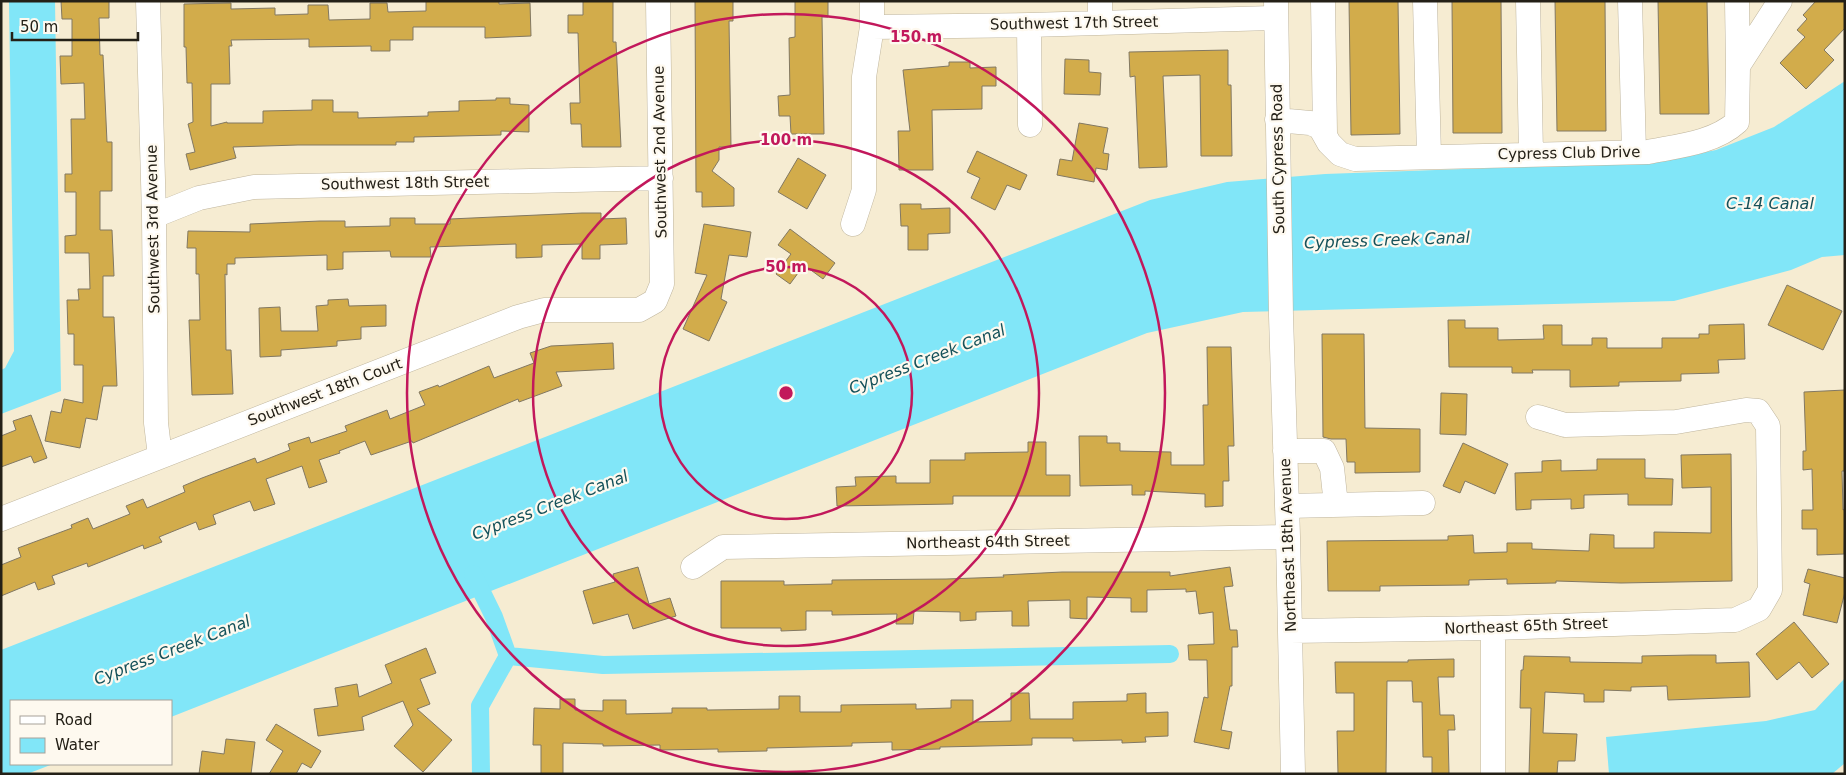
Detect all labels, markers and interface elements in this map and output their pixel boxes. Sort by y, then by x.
scale bar [12,10,139,42]
street label: Southwest 17th Street [990,13,1158,33]
text: 50 m [20,18,58,36]
text: 150 m [890,28,942,46]
street label: Southwest 2nd Avenue [649,66,671,238]
street label: South Cypress Road [1268,84,1288,234]
text: 100 m [760,131,812,149]
street label: Cypress Club Drive [1497,143,1641,163]
street label: Southwest 3rd Avenue [143,144,163,314]
street label: Southwest 18th Street [321,173,489,193]
water label: C-14 Canal [1726,194,1814,213]
water label: Cypress Creek Canal [1304,228,1471,252]
text: 50 m [765,258,807,276]
water label: Cypress Creek Canal [846,320,1008,398]
street label: Southwest 18th Court [245,354,405,430]
centre of rings [777,384,795,402]
street label: Northeast 18th Avenue [1276,458,1300,632]
water label: Cypress Creek Canal [469,466,631,544]
street label: Northeast 64th Street [906,532,1070,552]
water label: Cypress Creek Canal [91,611,253,689]
street label: Northeast 65th Street [1444,614,1608,638]
legend [10,700,172,765]
text: Road [55,711,93,729]
text: Water [55,736,100,754]

